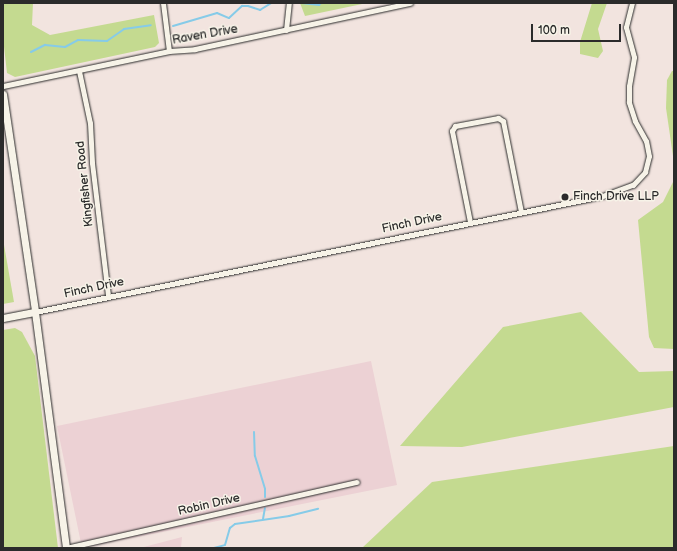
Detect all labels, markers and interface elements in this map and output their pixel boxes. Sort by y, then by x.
scale bar [533,16,623,42]
street label: Raven Drive [171,22,239,48]
text: 100 m [538,23,570,38]
street label: Kingfisher Road [73,140,97,228]
place label: Finch Drive LLP [573,190,659,204]
marker: Finch Drive LLP [560,192,570,202]
street label: Finch Drive [381,210,443,236]
street label: Finch Drive [63,275,125,301]
street label: Robin Drive [177,491,241,519]

